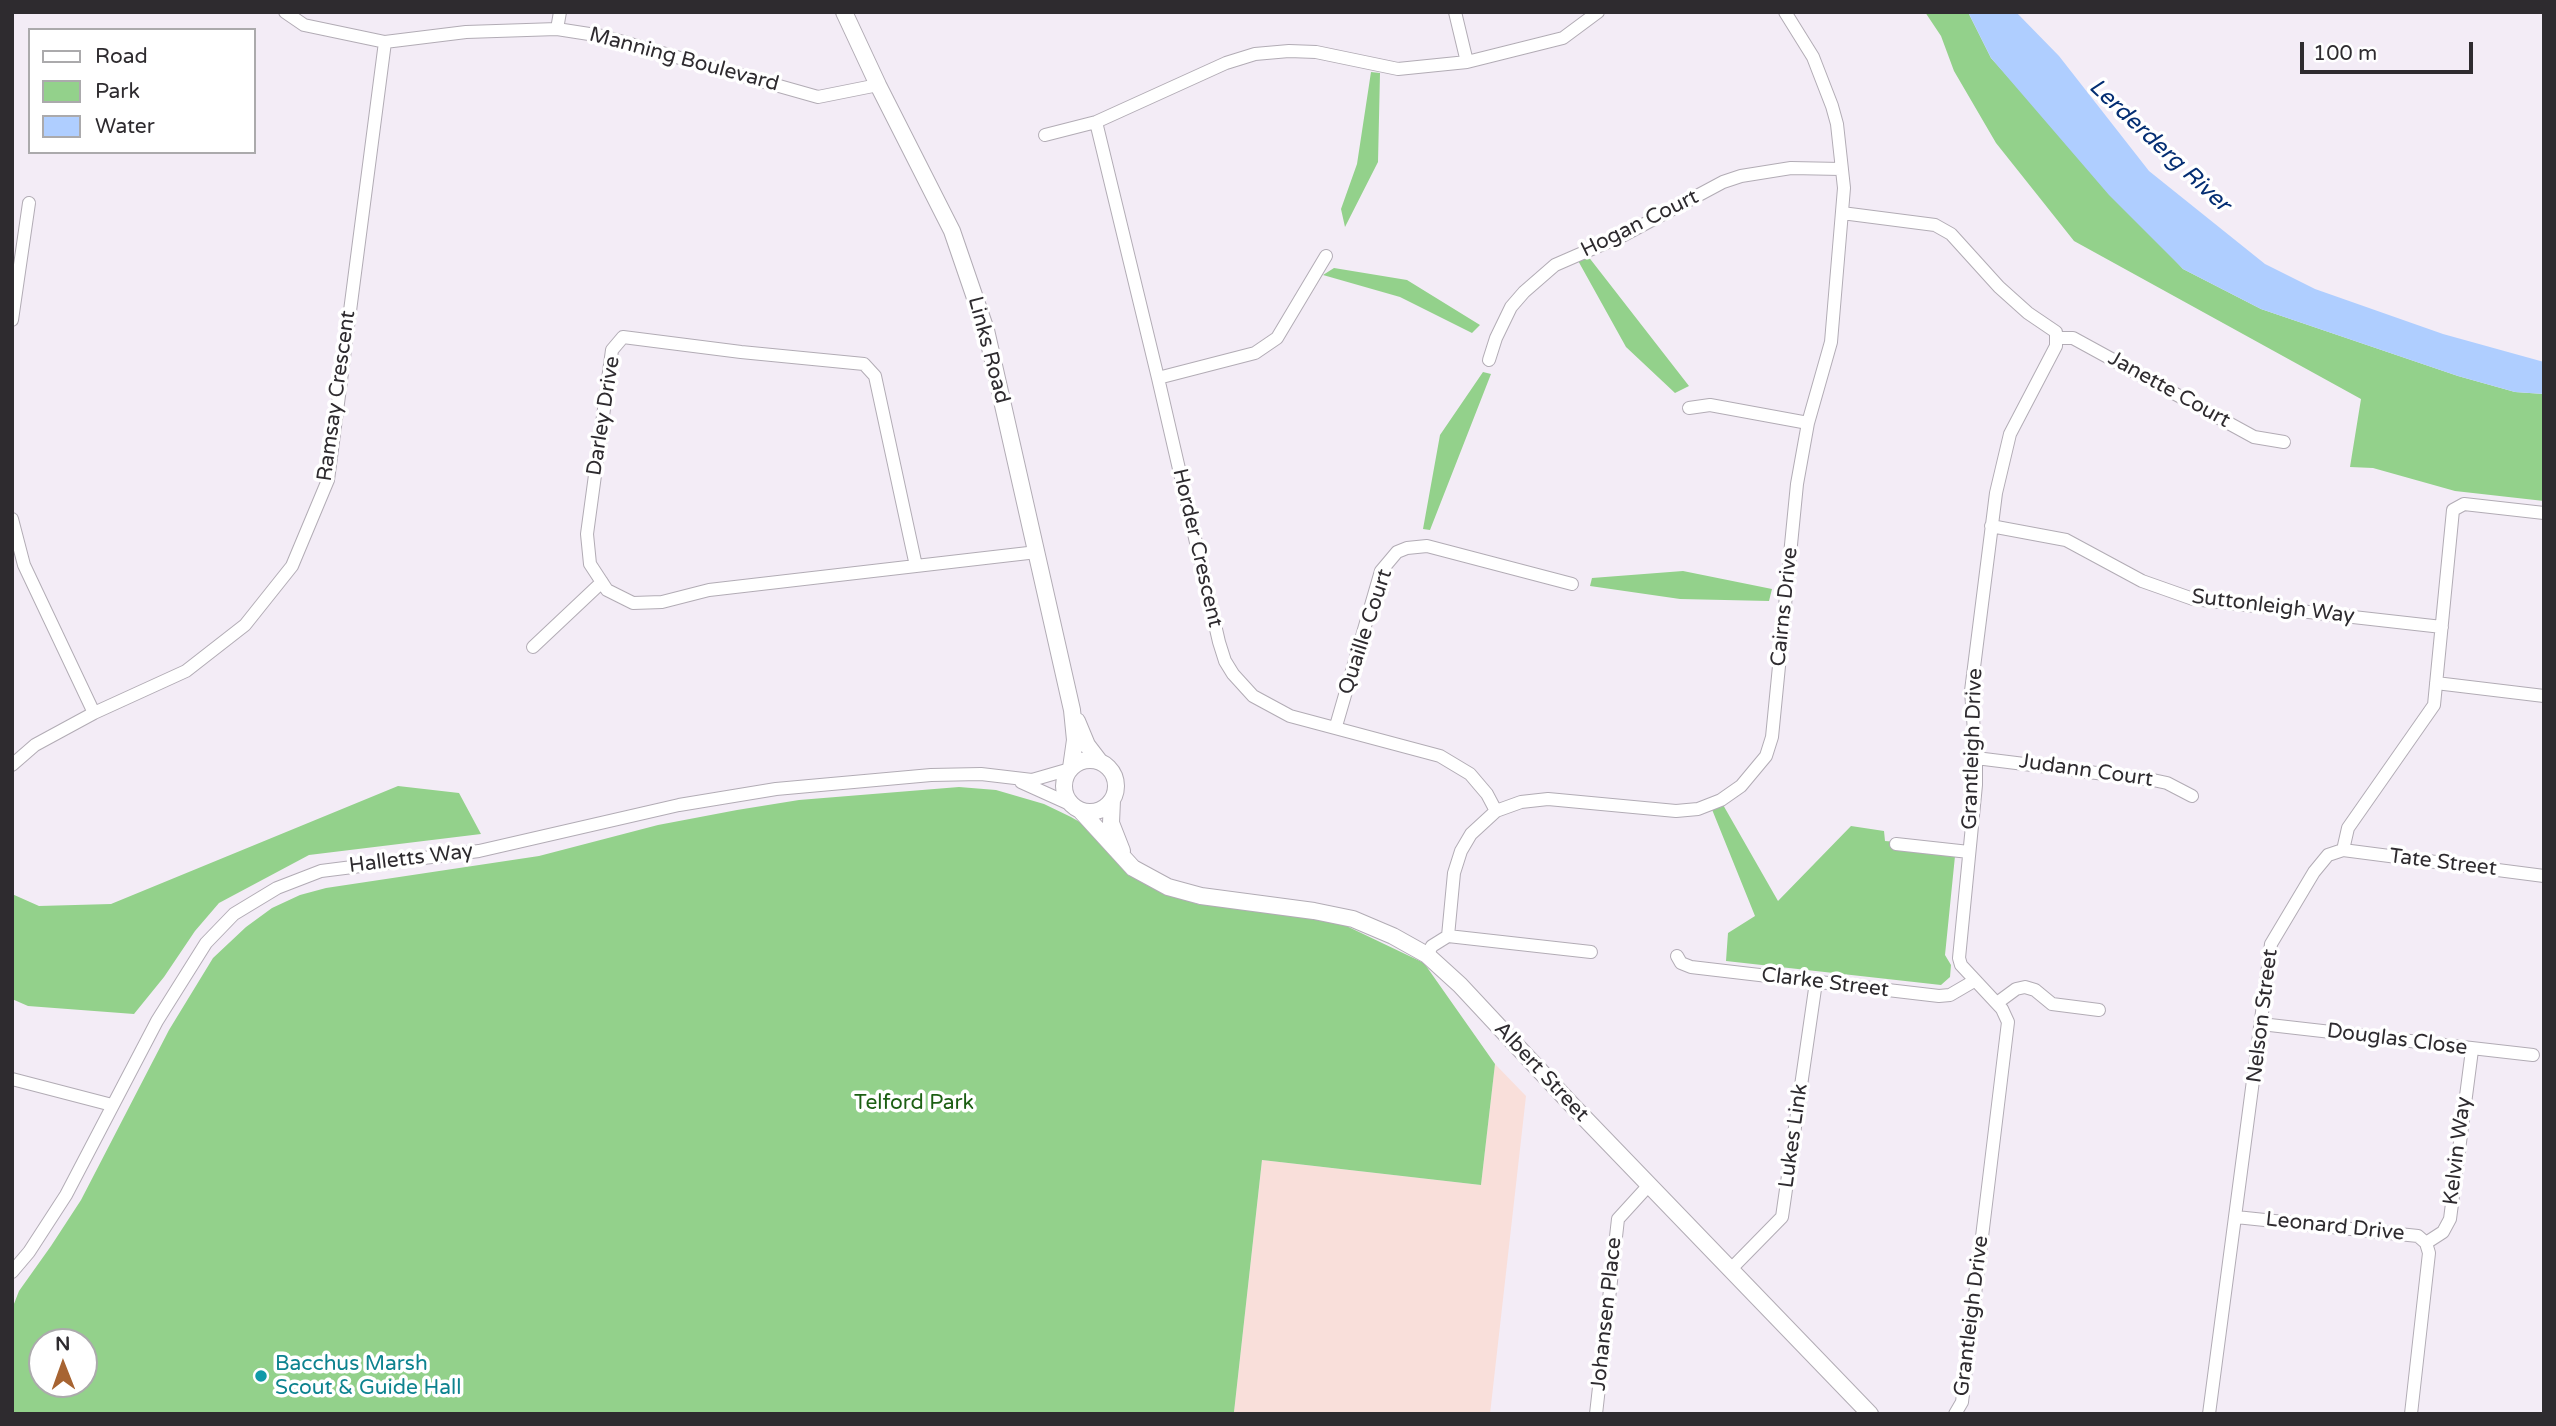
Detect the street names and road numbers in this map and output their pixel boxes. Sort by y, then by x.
street label: Manning Boulevard [586,23,782,97]
street label: Hogan Court [1577,185,1703,263]
street label: Links Road [962,294,1014,406]
street label: Ramsay Crescent [313,309,361,483]
street label: Janette Court [2104,346,2234,434]
street label: Darley Drive [582,354,626,478]
street label: Horder Crescent [1166,466,1228,630]
street label: Cairns Drive [1766,546,1804,668]
street label: Quaille Court [1334,566,1398,698]
street label: Suttonleigh Way [2190,584,2356,630]
street label: Grantleigh Drive [1958,668,1988,830]
street label: Judann Court [2018,749,2154,793]
street label: Halletts Way [347,839,475,879]
street label: Tate Street [2388,844,2498,882]
street label: Nelson Street [2242,948,2284,1084]
street label: Clarke Street [1760,963,1890,1003]
street label: Albert Street [1488,1017,1594,1127]
street label: Douglas Close [2325,1019,2469,1061]
street label: Lukes Link [1774,1082,1814,1190]
street label: Kelvin Way [2439,1095,2477,1207]
street label: Leonard Drive [2264,1207,2406,1247]
street label: Grantleigh Drive [1950,1234,1994,1398]
street label: Johansen Place [1586,1236,1628,1392]

